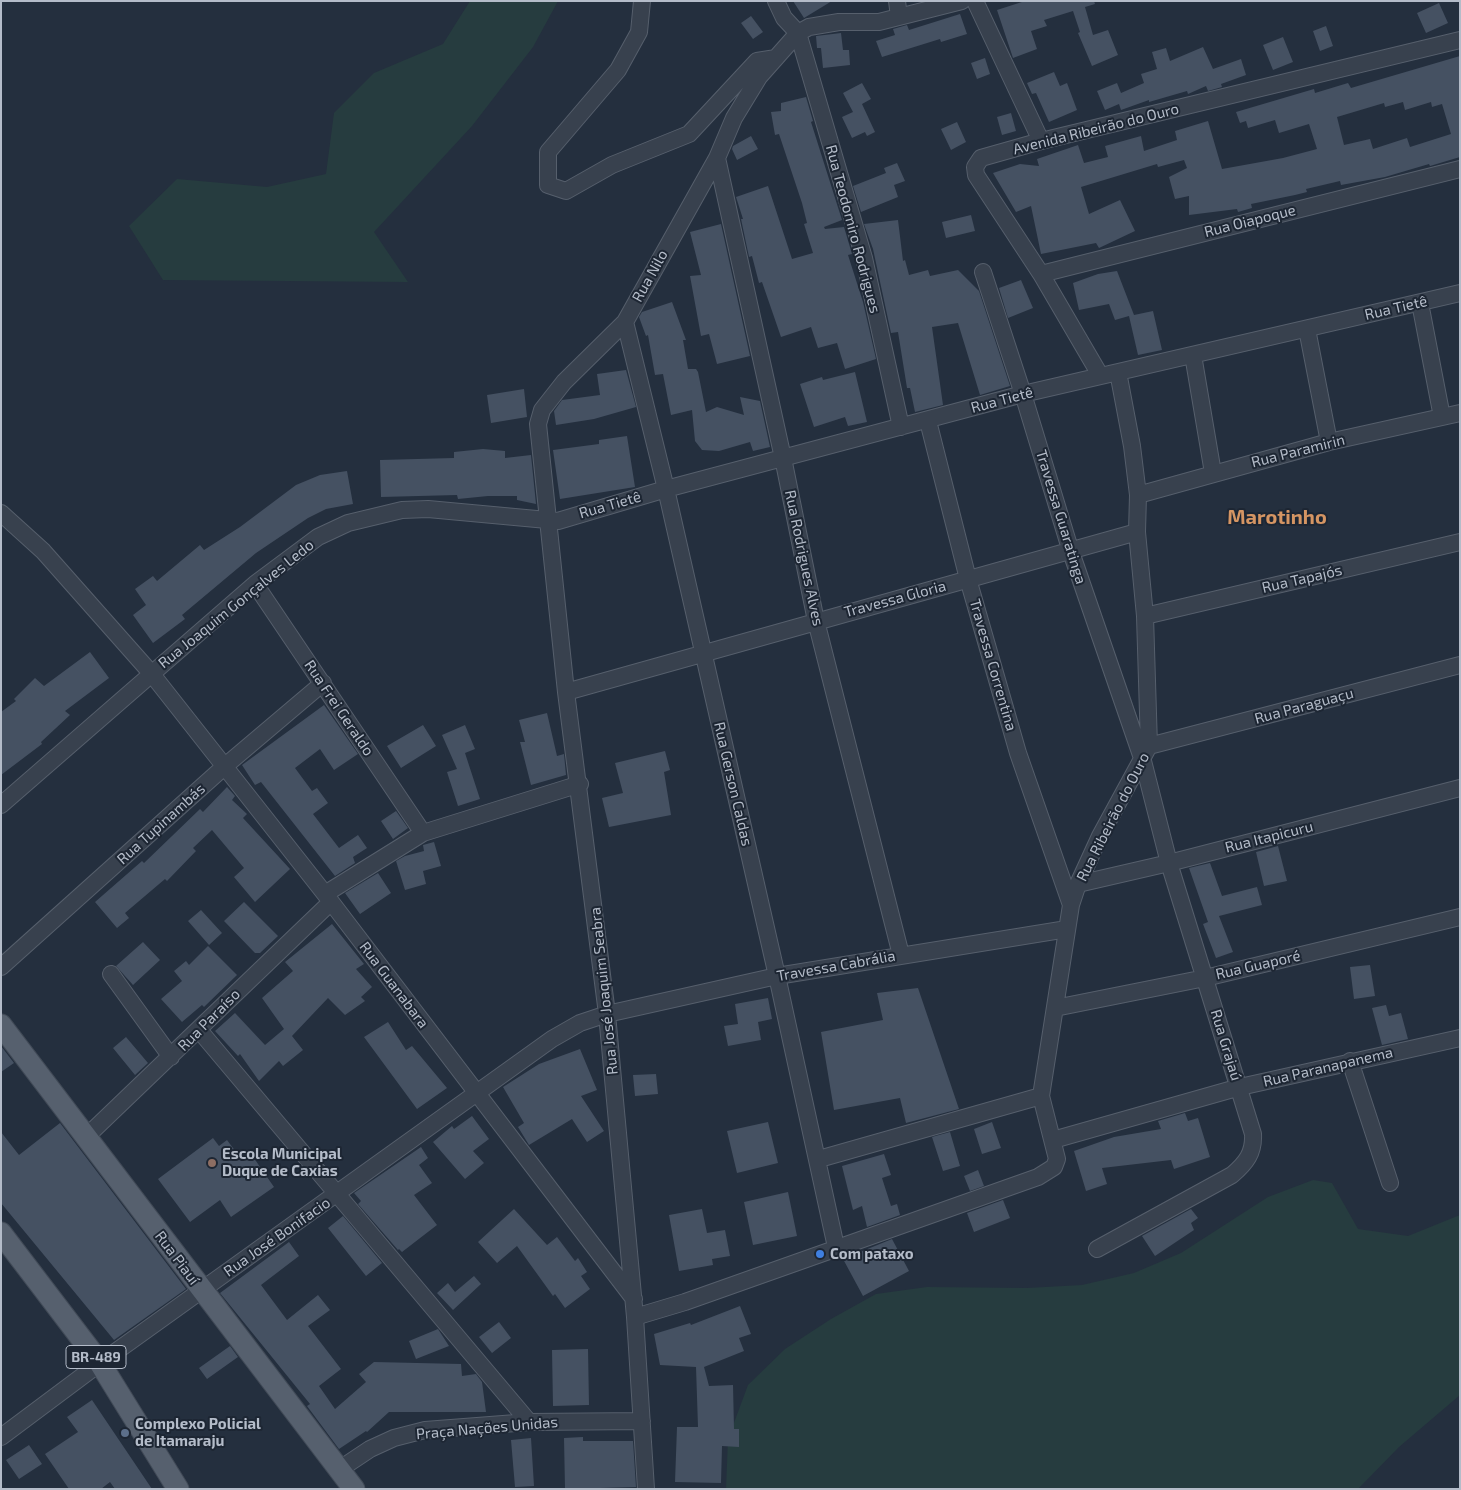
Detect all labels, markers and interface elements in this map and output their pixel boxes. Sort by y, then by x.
street label: Avenida Ribeirão do Ouro [1011,100,1181,158]
street label: Rua Teodomiro Rodrigues [822,143,884,315]
street label: Rua Oiapoque [1202,201,1298,241]
street label: Rua Nilo [628,247,672,305]
street label: Rua Tietê [1363,292,1429,324]
street label: Rua Tietê [969,383,1035,417]
street label: Rua Paramirin [1249,431,1347,471]
street label: Travessa Guaratinga [1032,448,1090,586]
street label: Rua Tietê [577,488,643,522]
street label: Rua Rodrigues Alves [781,488,827,628]
district label: Marotinho [1227,505,1327,529]
street label: Rua Joaquim Gonçalves Ledo [155,536,317,672]
street label: Rua Tapajós [1260,561,1344,597]
street label: Travessa Gloria [842,577,948,621]
street label: Travessa Correntina [966,597,1020,733]
street label: Rua Frei Geraldo [300,657,378,759]
street label: Rua Paraguaçu [1253,684,1355,728]
street label: Rua Gerson Caldas [710,720,756,848]
street label: Rua Ribeirão do Ouro [1073,750,1153,884]
street label: Rua Tupinambás [113,780,209,868]
street label: Rua Itapicuru [1223,817,1315,857]
street label: Rua José Joaquim Seabra [586,906,622,1076]
street label: Rua Guanabara [356,938,432,1032]
street label: Rua Guaporé [1214,946,1302,984]
street label: Travessa Cabrália [775,947,897,985]
street label: Rua Paraíso [174,985,244,1055]
street label: Rua Grajaú [1207,1007,1245,1083]
street label: Rua Paranapanema [1261,1043,1395,1091]
place label: Escola Municipal Duque de Caxias [222,1145,342,1180]
marker: Escola Municipal Duque de Caxias [206,1157,218,1169]
street label: Rua José Bonifacio [220,1194,334,1280]
street label: Rua Piauí [151,1228,203,1288]
place label: Com pataxo [830,1245,914,1263]
marker: Com pataxo [814,1248,826,1260]
road number: BR-489 [66,1345,126,1368]
street label: Praça Nações Unidas [415,1413,559,1443]
place label: Complexo Policial de Itamaraju [135,1415,261,1450]
marker: Complexo Policial de Itamaraju [119,1427,131,1439]

